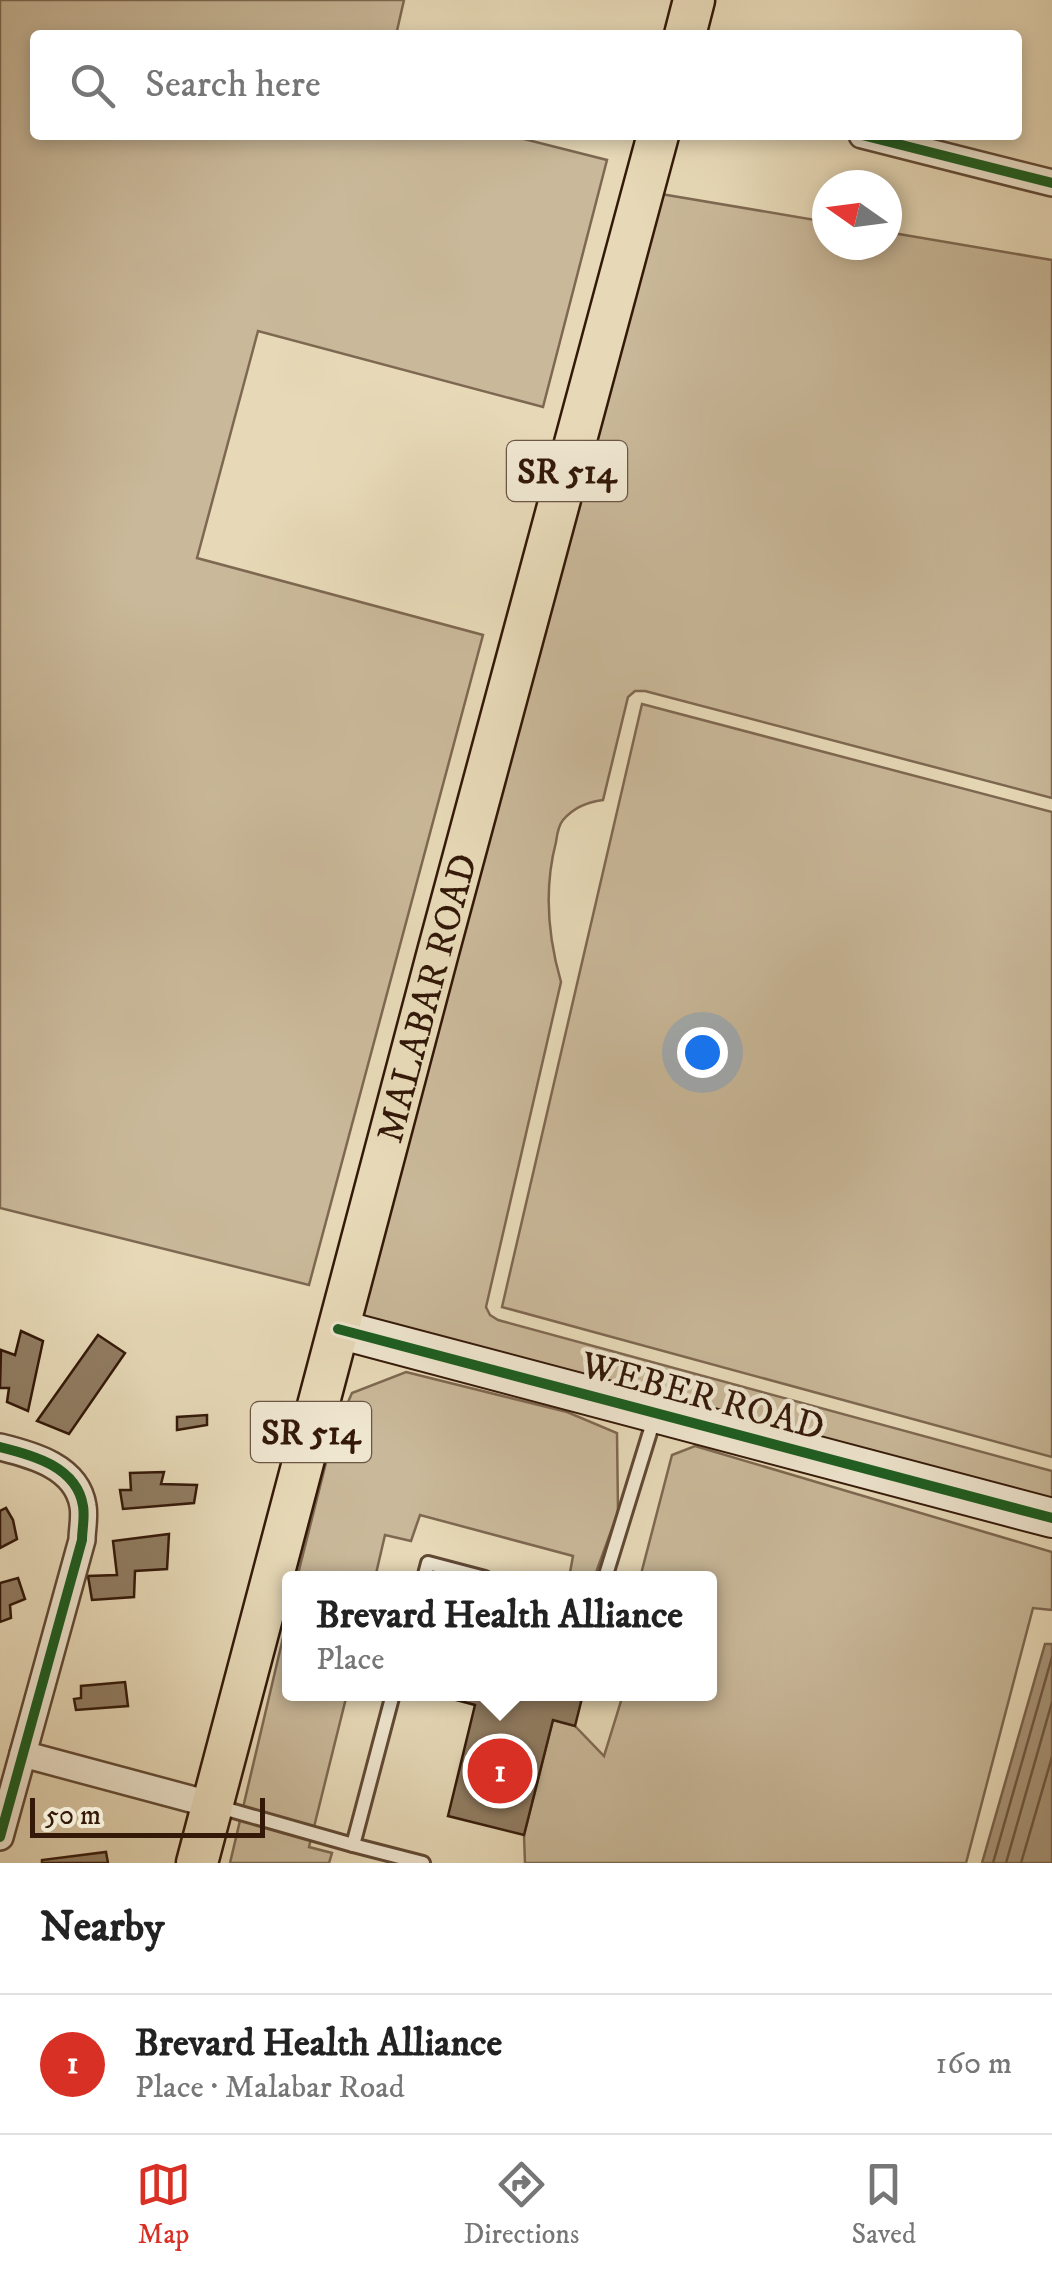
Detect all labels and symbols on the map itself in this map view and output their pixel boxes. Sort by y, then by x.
north arrow [812,170,902,260]
road number: SR 514 [507,441,627,501]
street label: MALABAR ROAD [367,849,489,1148]
your location [677,1027,728,1078]
street label: WEBER ROAD [574,1341,830,1452]
road number: SR 514 [251,1402,371,1462]
pin: 1 [468,1734,532,1808]
scale bar [30,1793,265,1838]

